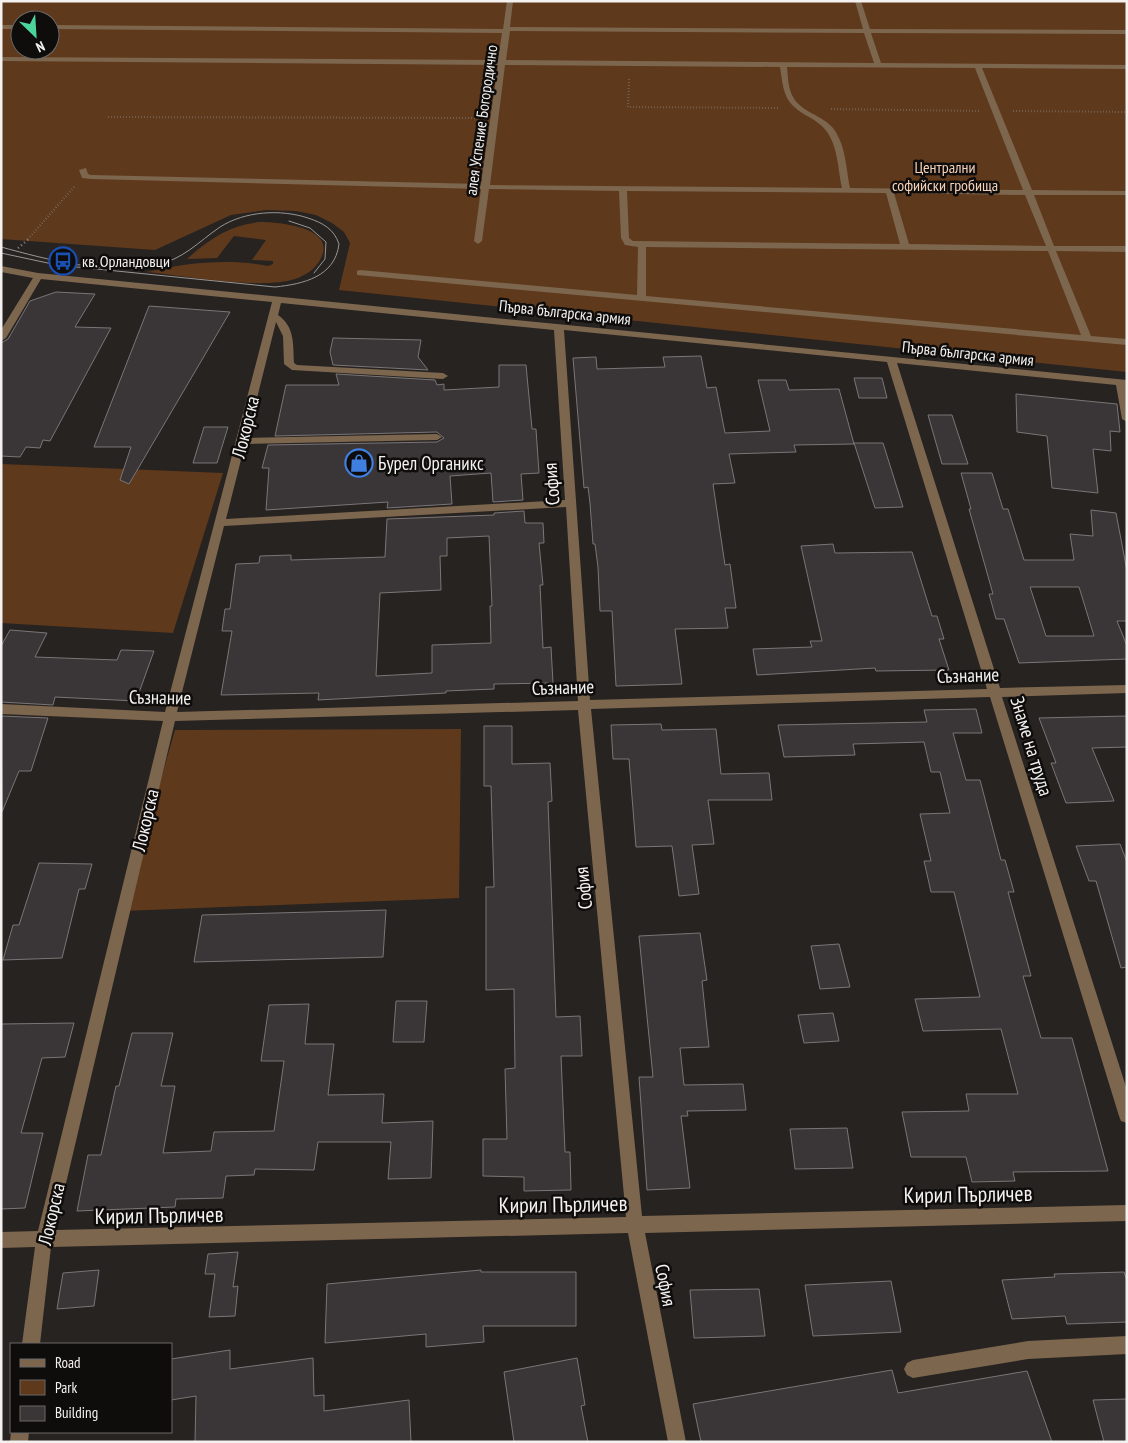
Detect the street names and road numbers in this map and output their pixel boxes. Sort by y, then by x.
street label: алея Успение Богородично [461,43,501,197]
street label: Първа българска армия [498,295,632,329]
street label: Първа българска армия [901,336,1035,370]
street label: Локорска [225,393,264,462]
street label: София [538,462,564,506]
street label: Съзнание [936,662,1000,688]
street label: Съзнание [531,674,595,700]
street label: Съзнание [129,684,192,710]
street label: Знаме на труда [1006,693,1058,799]
street label: Локорска [126,787,164,854]
street label: София [569,866,597,910]
street label: Кирил Пърличев [903,1179,1033,1209]
street label: Локорска [32,1181,70,1248]
street label: Кирил Пърличев [498,1189,628,1219]
street label: Кирил Пърличев [94,1200,224,1230]
street label: София [650,1262,682,1308]

